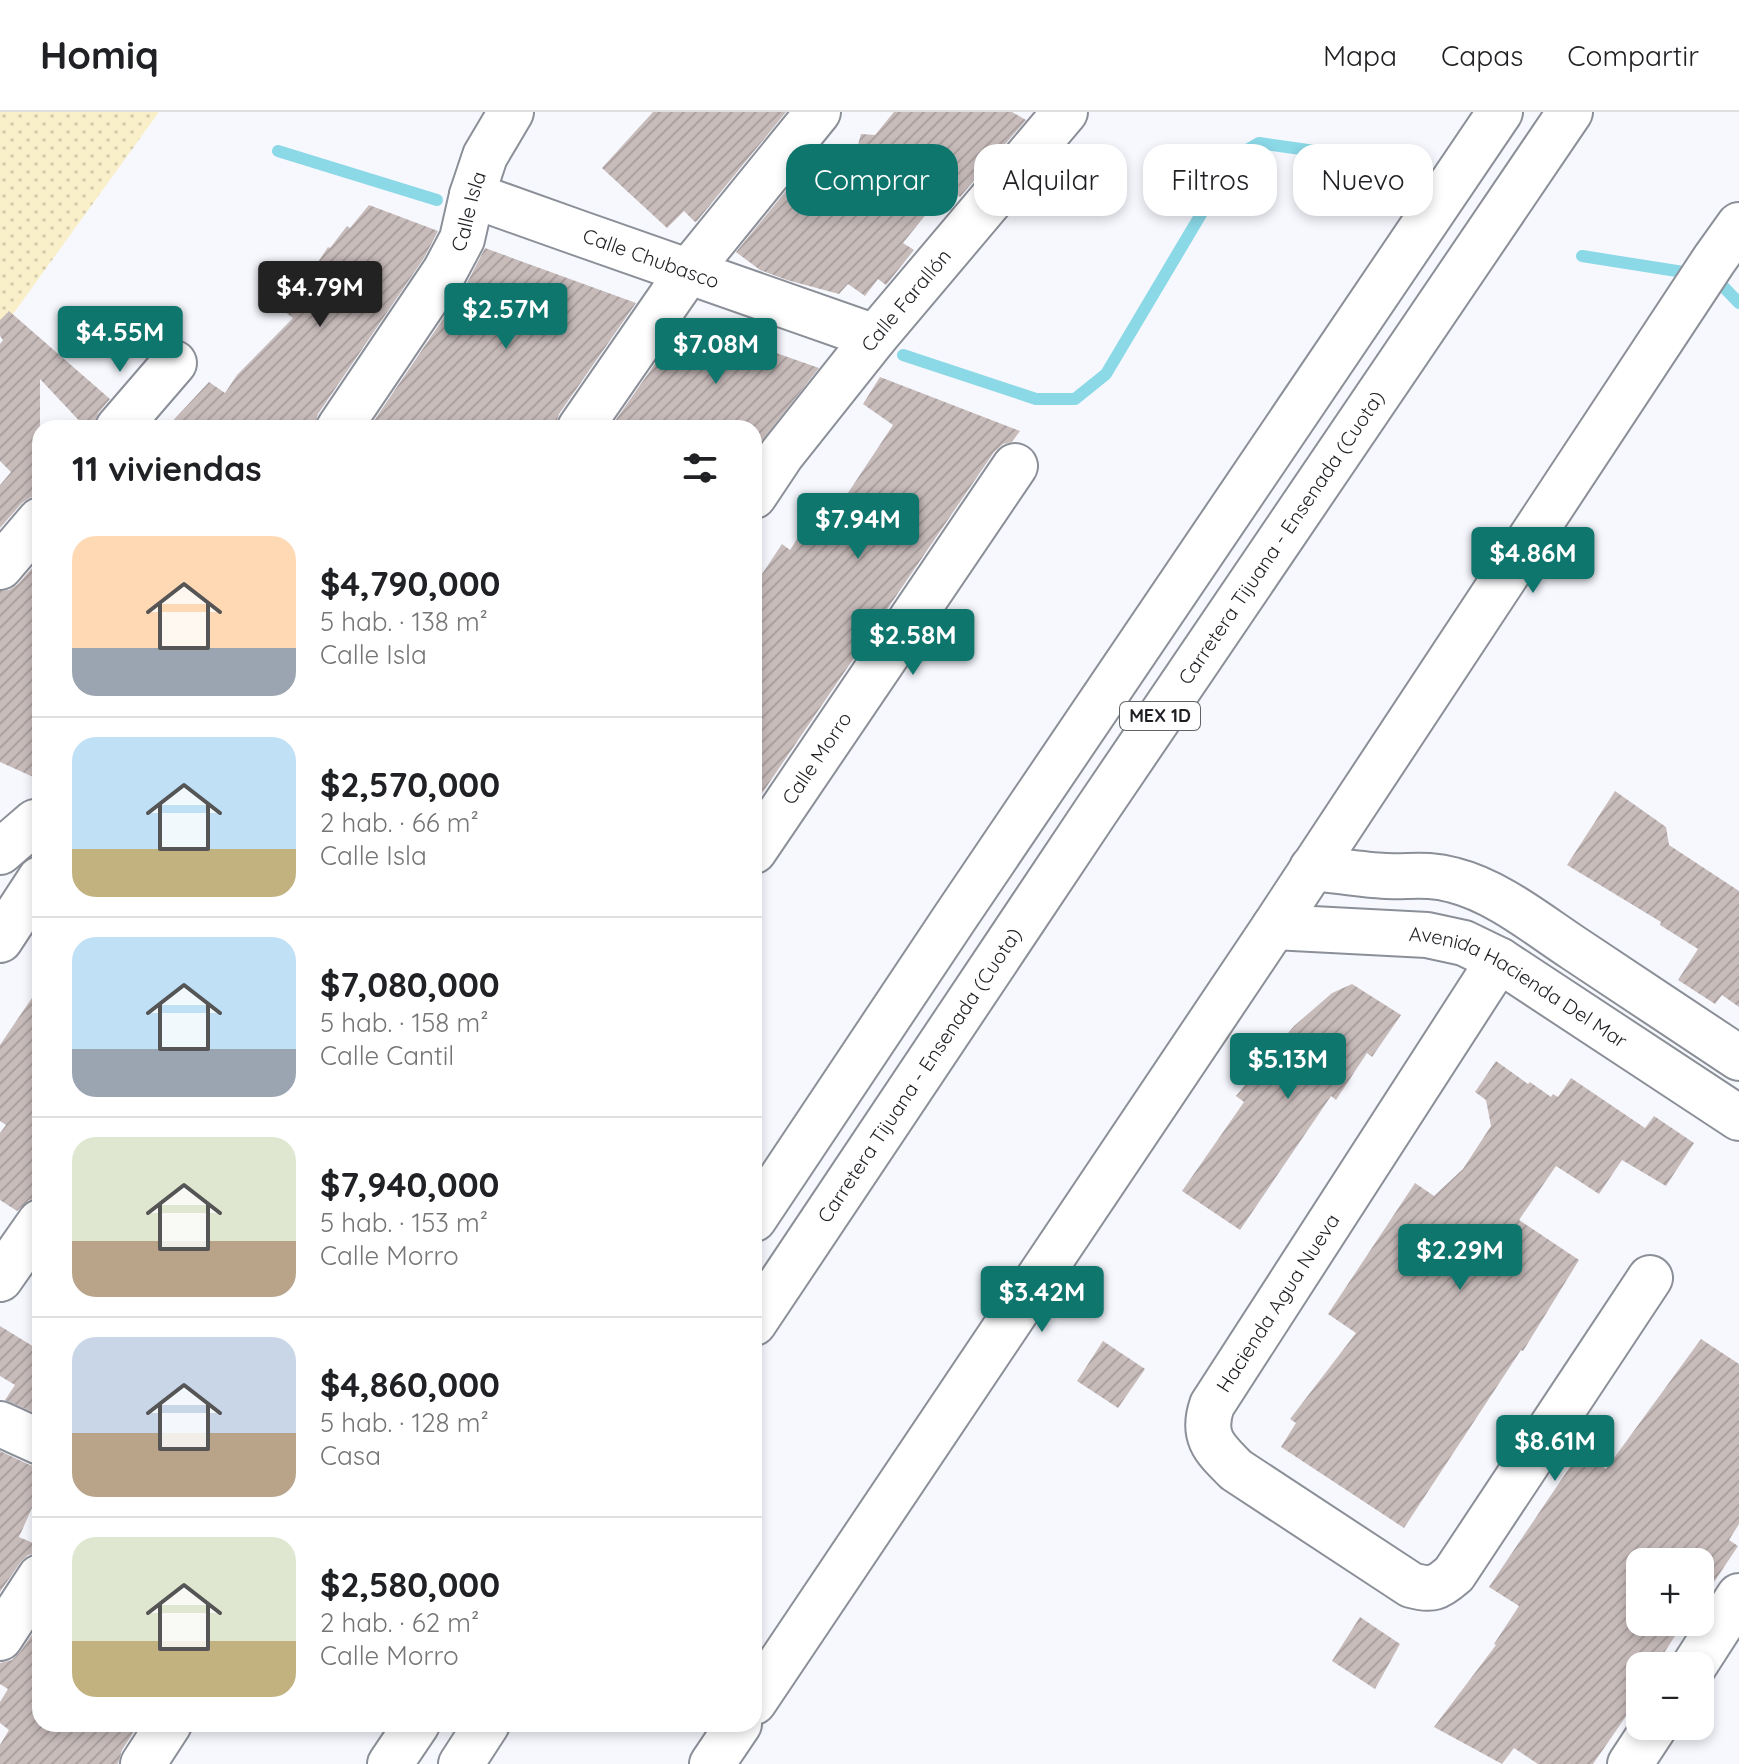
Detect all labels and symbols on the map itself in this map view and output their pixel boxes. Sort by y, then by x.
street label: Calle Isla [445,168,491,256]
street label: Calle Chubasco [580,223,723,294]
street label: Calle Farallón [855,244,956,356]
pin: $4.79M [255,261,385,329]
pin: $2.57M [441,283,571,351]
pin: $4.55M [55,306,185,374]
pin: $7.08M [651,318,781,386]
street label: Carretera Tijuana - Ensenada (Cuota) [1172,386,1389,689]
pin: $7.94M [793,493,923,561]
pin: $4.86M [1468,527,1598,595]
pin: $2.58M [848,609,978,677]
road number: MEX 1D [1120,702,1200,730]
street label: Calle Morro [776,707,857,809]
street label: Avenida Hacienda Del Mar [1408,921,1632,1053]
street label: Carretera Tijuana - Ensenada (Cuota) [812,923,1027,1227]
pin: $5.13M [1223,1033,1353,1101]
street label: Hacienda Agua Nueva [1211,1209,1345,1397]
pin: $2.29M [1395,1224,1525,1292]
pin: $3.42M [977,1266,1107,1334]
pin: $8.61M [1490,1415,1620,1483]

